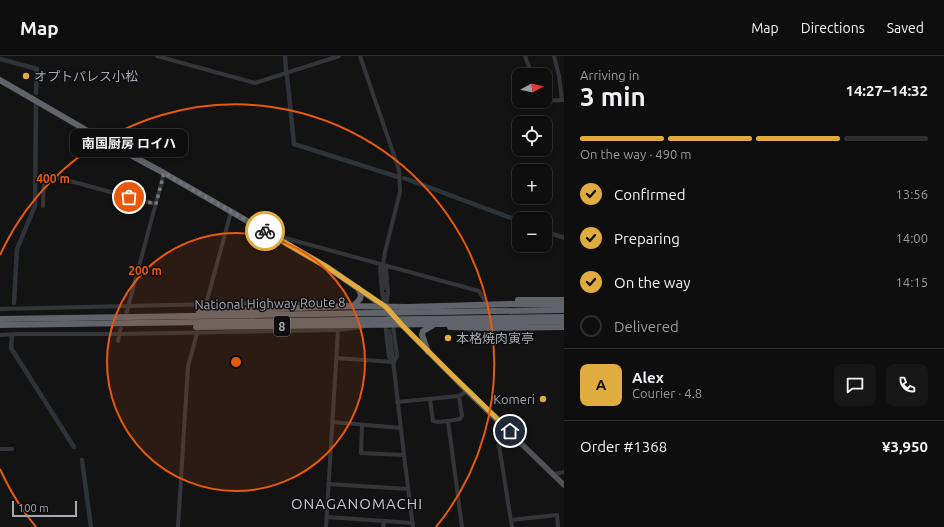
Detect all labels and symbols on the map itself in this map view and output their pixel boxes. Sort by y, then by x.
north arrow [512,68,552,108]
place label: オプトパレス小松 [34,69,138,83]
marker: オプトパレス小松 [21,71,31,81]
callout: 南国厨房 ロイハ [70,129,188,157]
text: 400 m [36,172,70,185]
pin [112,180,146,214]
courier [245,211,285,251]
text: 200 m [128,264,162,277]
street label: National Highway Route 8 [194,295,346,311]
road number: 8 [274,316,290,336]
place label: 本格焼肉寅亭 [456,331,534,345]
marker: 本格焼肉寅亭 [443,333,453,343]
centre of rings [229,355,243,369]
place label: Komeri [493,392,535,406]
marker: Komeri [538,394,548,404]
pin [493,414,527,448]
district label: ONAGANOMACHI [291,495,423,512]
scale bar [12,499,77,518]

